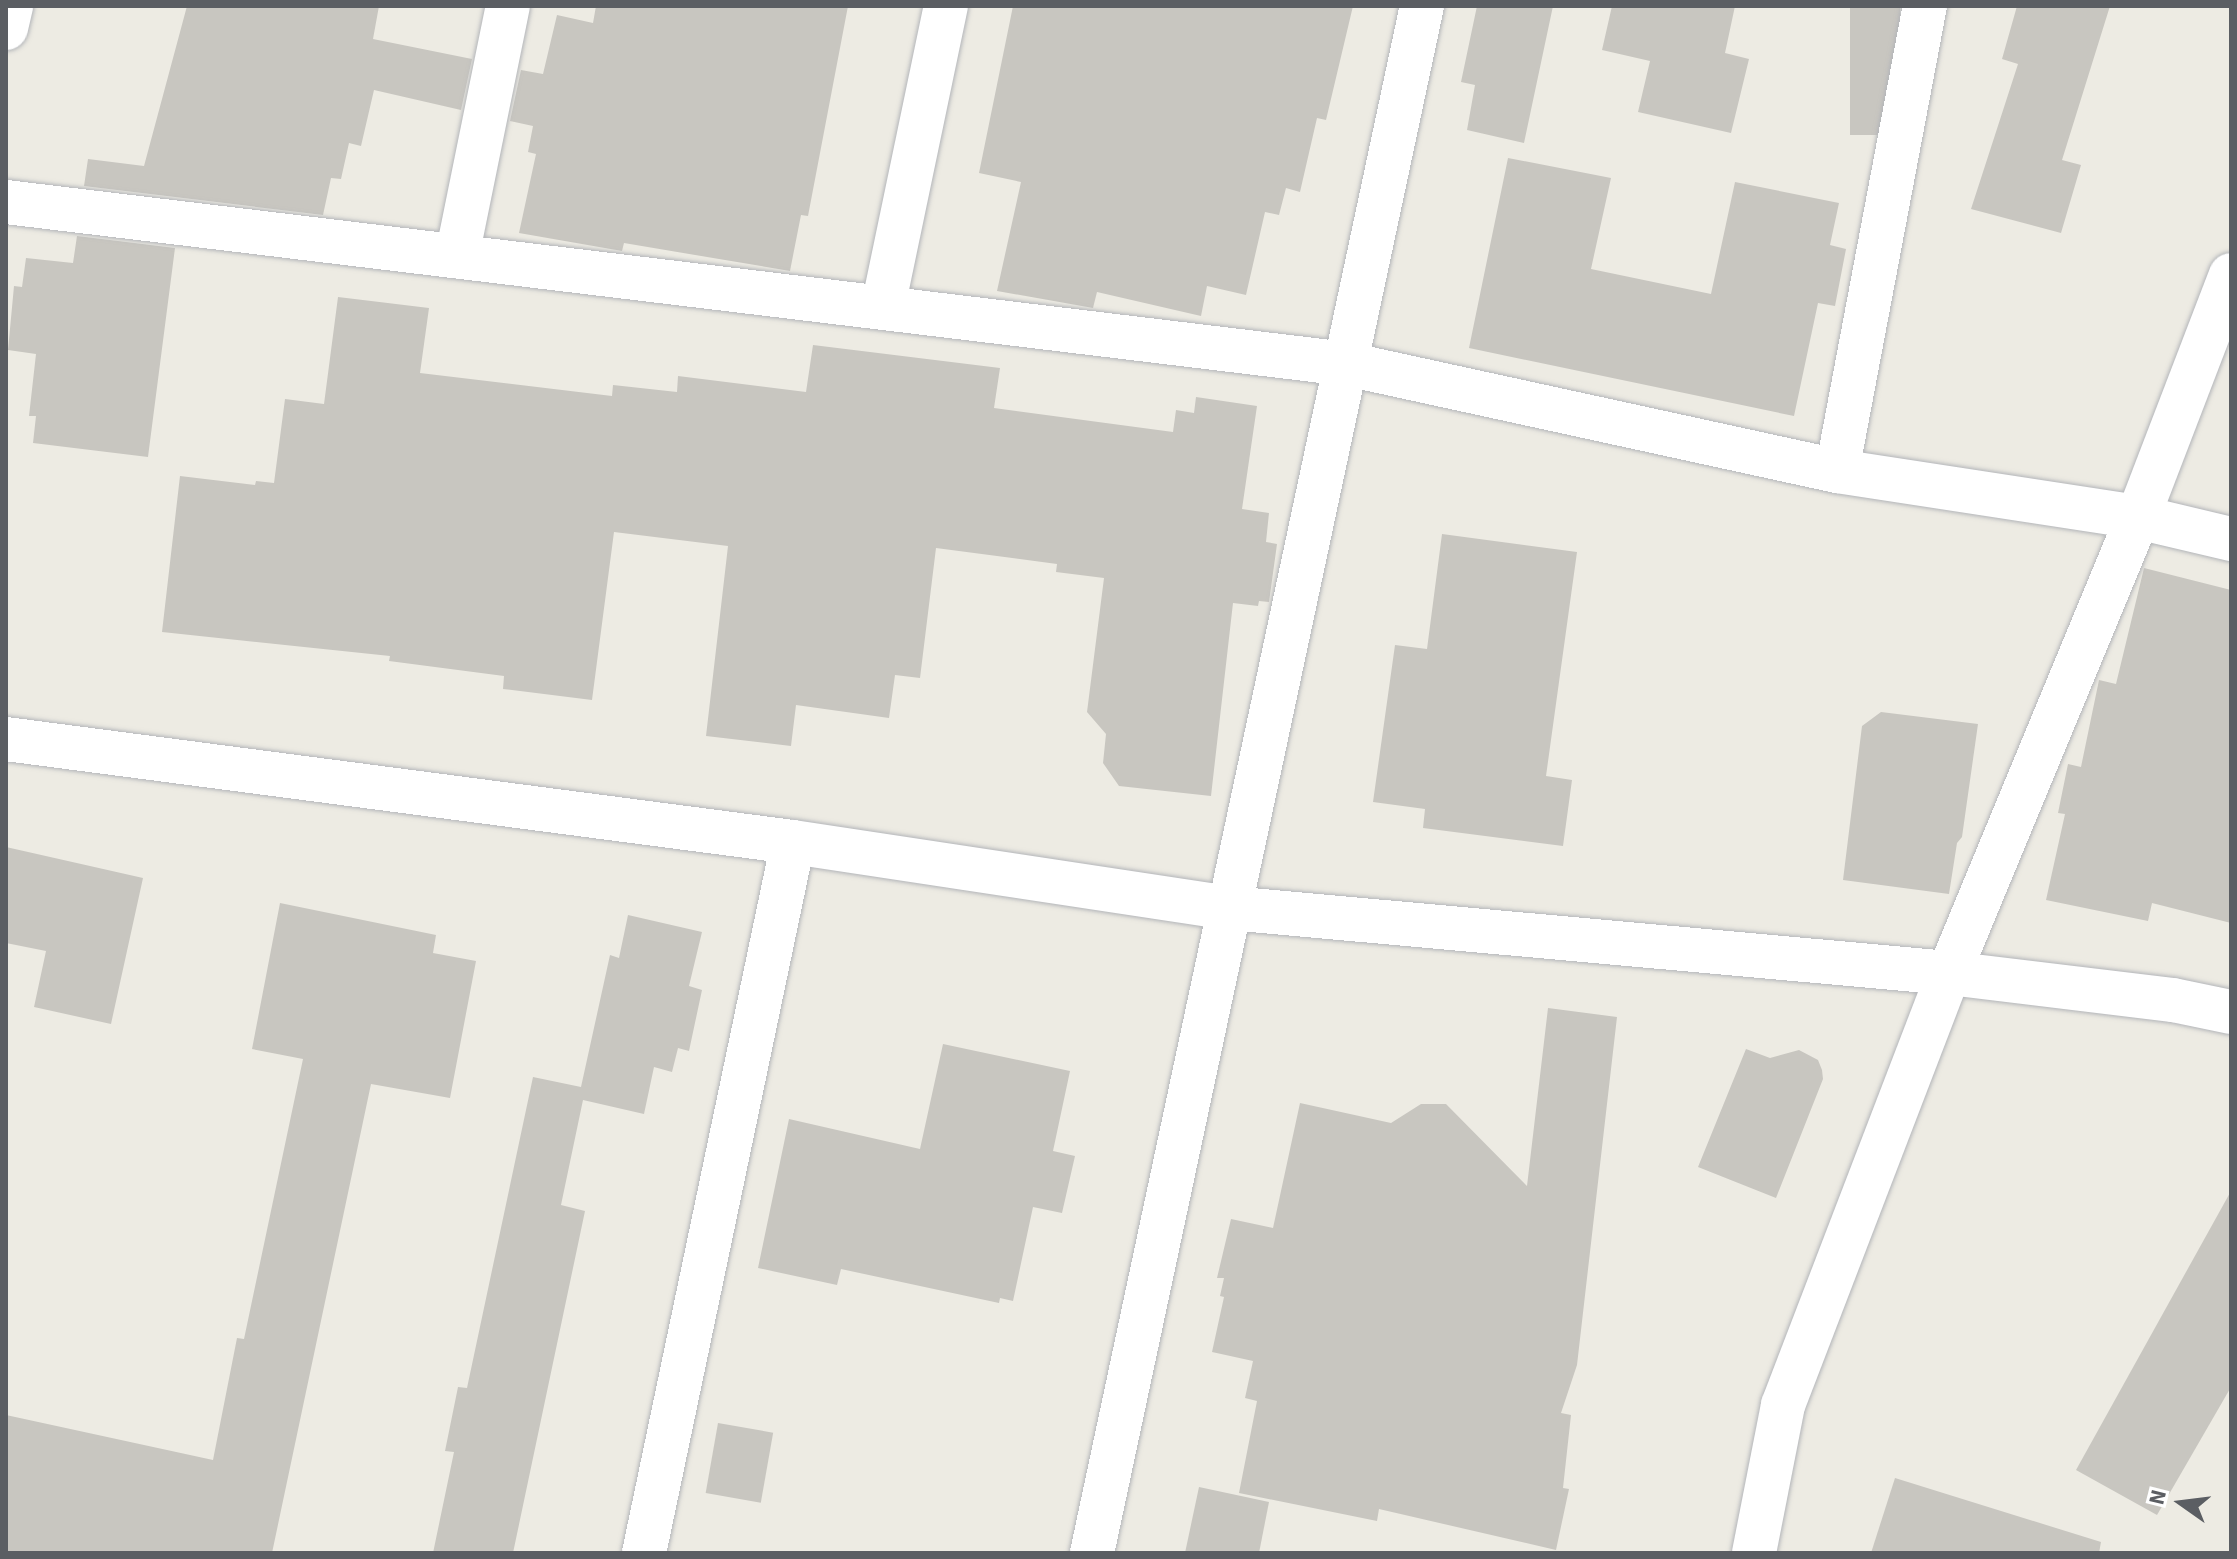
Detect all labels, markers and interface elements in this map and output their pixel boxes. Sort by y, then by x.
north arrow [2141,1463,2221,1543]
text: N [2140,1486,2175,1508]

